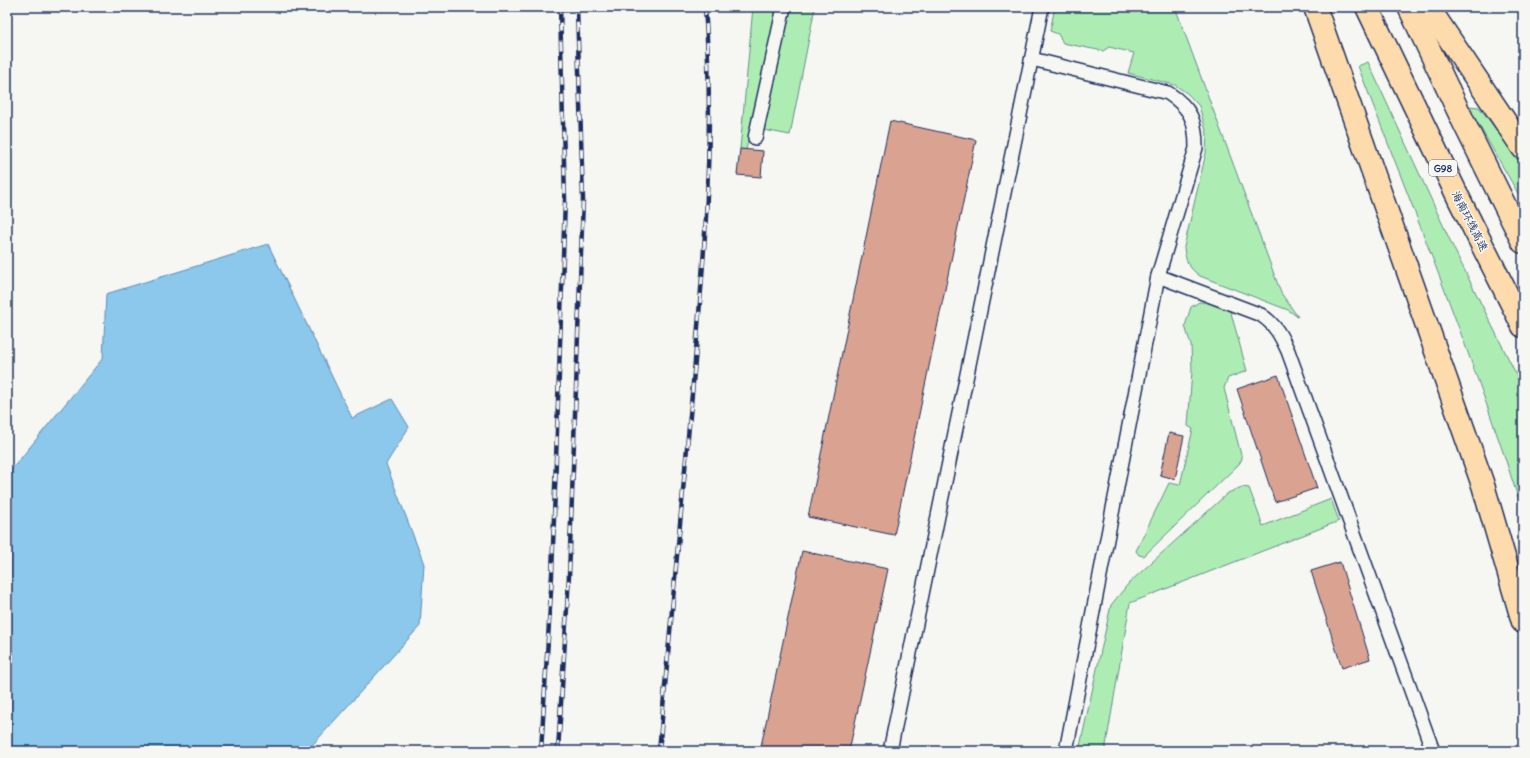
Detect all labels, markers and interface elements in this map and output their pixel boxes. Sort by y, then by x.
road number: G98 [1429,160,1457,176]
street label: 海南环线高速 [1449,188,1491,254]

